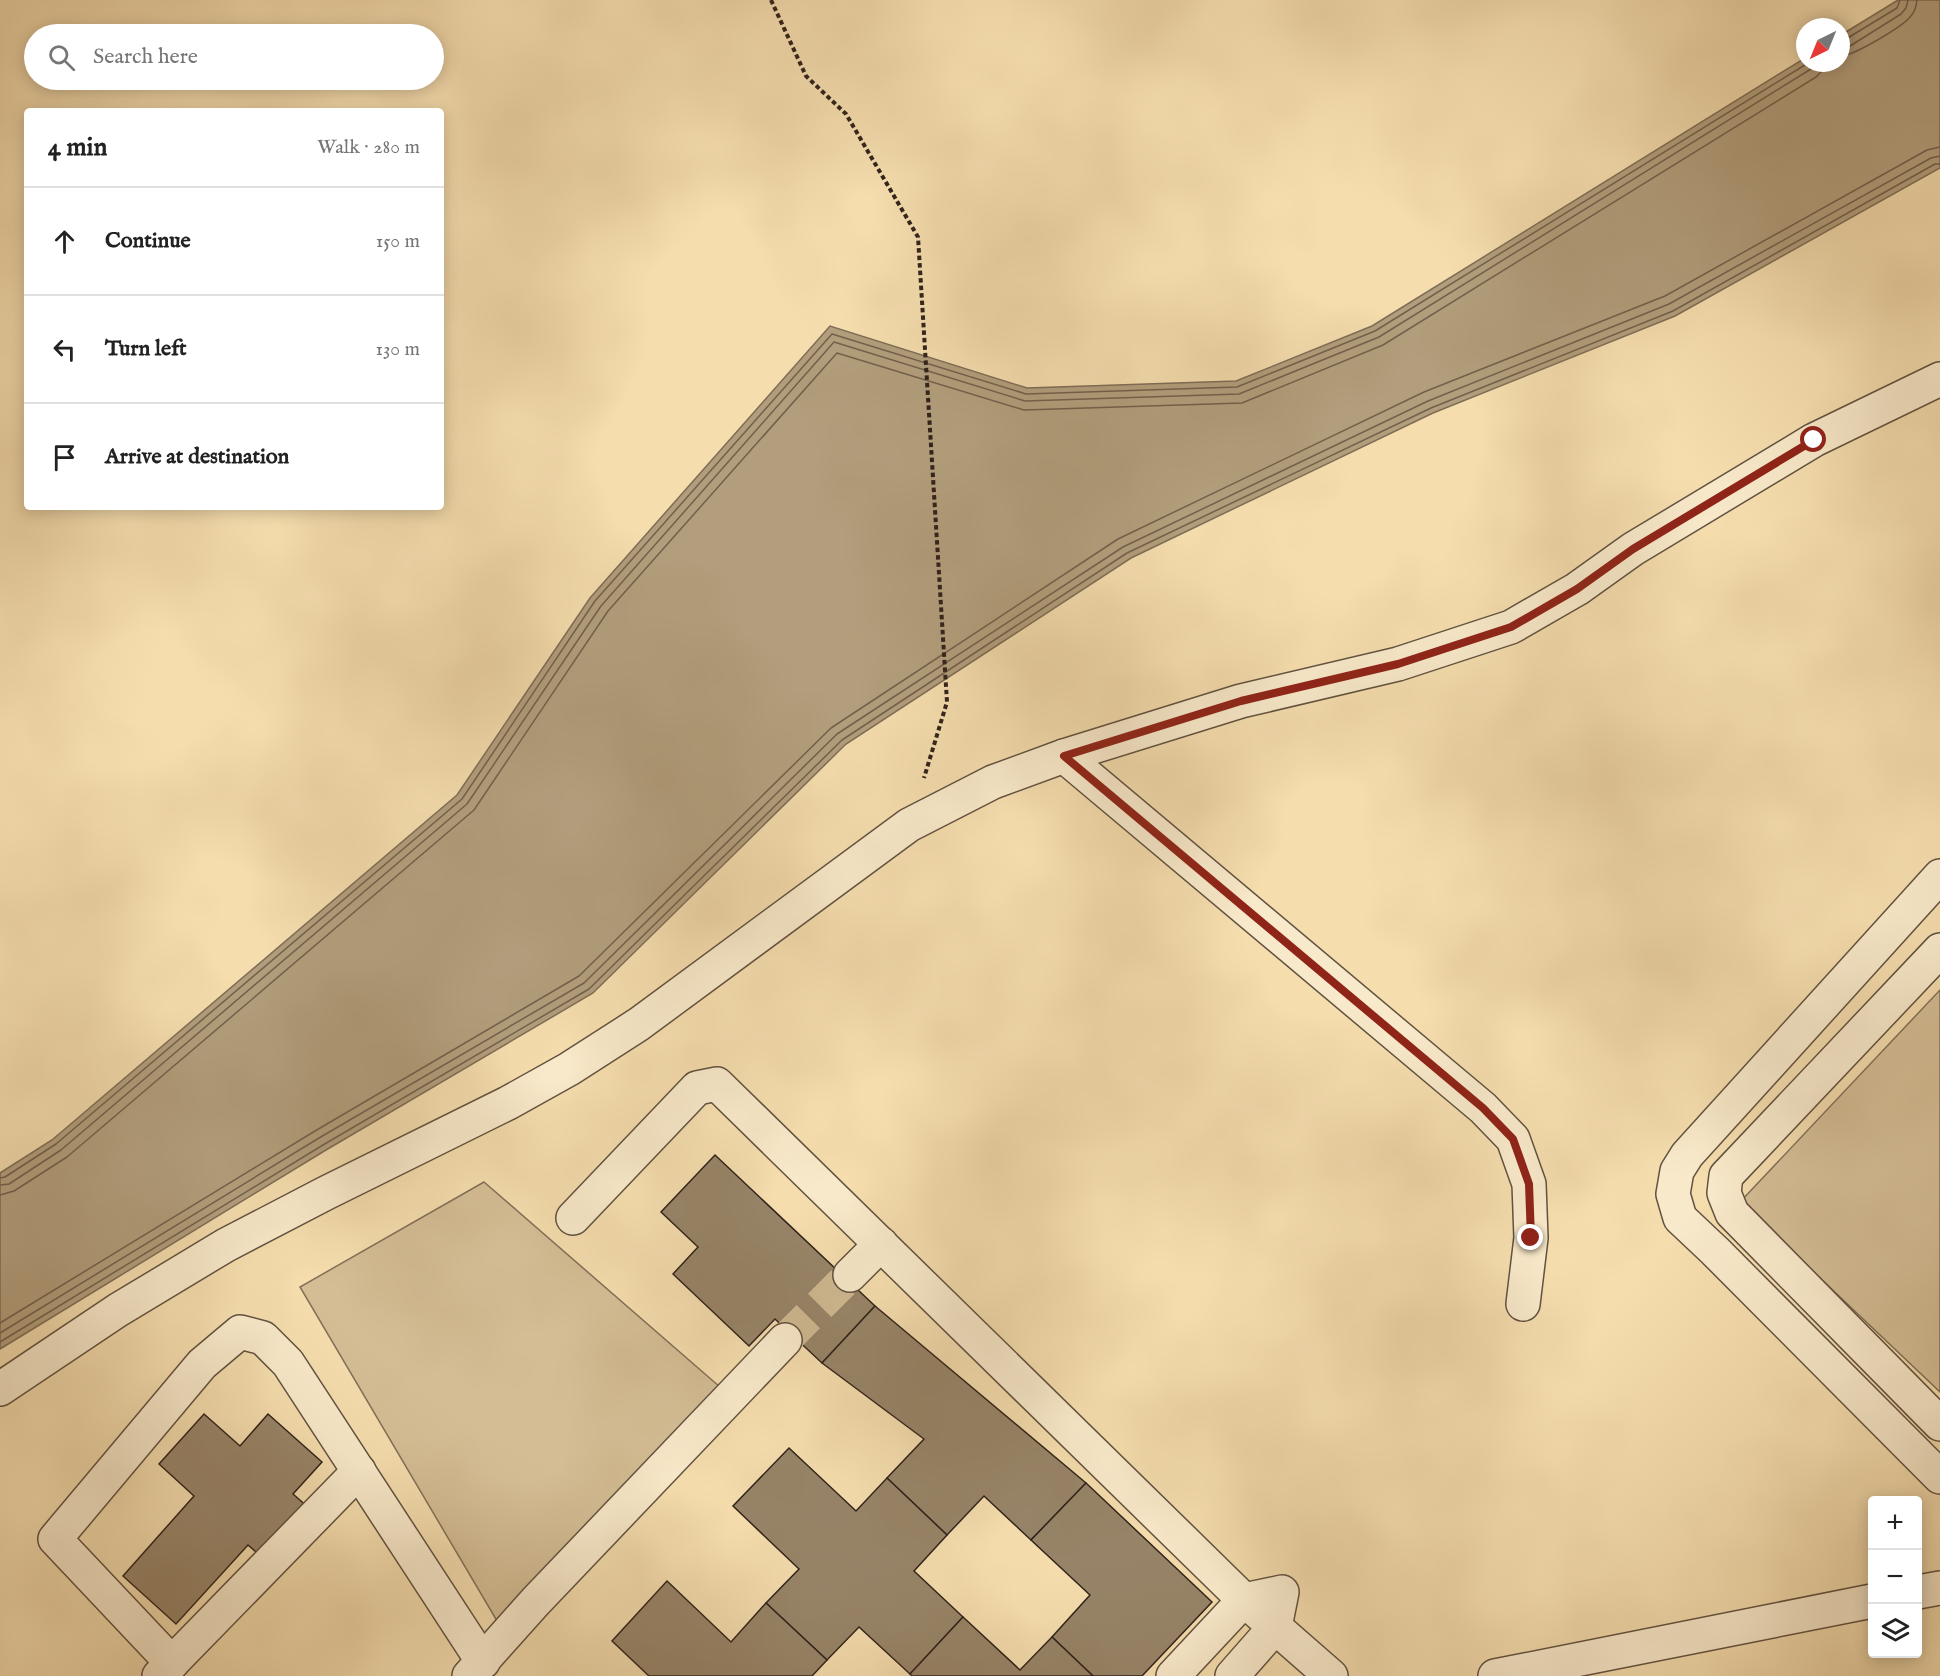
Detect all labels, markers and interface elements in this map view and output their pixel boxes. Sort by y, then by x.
north arrow [1796,18,1850,72]
search box [24,24,444,90]
icon: search [45,41,78,74]
text: Search here [93,43,198,71]
text: 4 min [48,131,107,164]
text: Walk · 280 m [317,135,420,160]
icon: ahead [48,225,81,258]
text: Continue [105,227,191,255]
text: 150 m [376,229,420,254]
icon: left [48,333,81,366]
text: Turn left [105,335,187,363]
text: 130 m [375,337,420,362]
route start [1800,426,1826,452]
icon: arrive [48,441,81,474]
text: Arrive at destination [105,443,289,471]
route end [1517,1224,1543,1250]
map controls [1868,1496,1922,1658]
button: + [1868,1496,1922,1550]
button: − [1868,1550,1922,1604]
button: layers [1868,1604,1922,1658]

